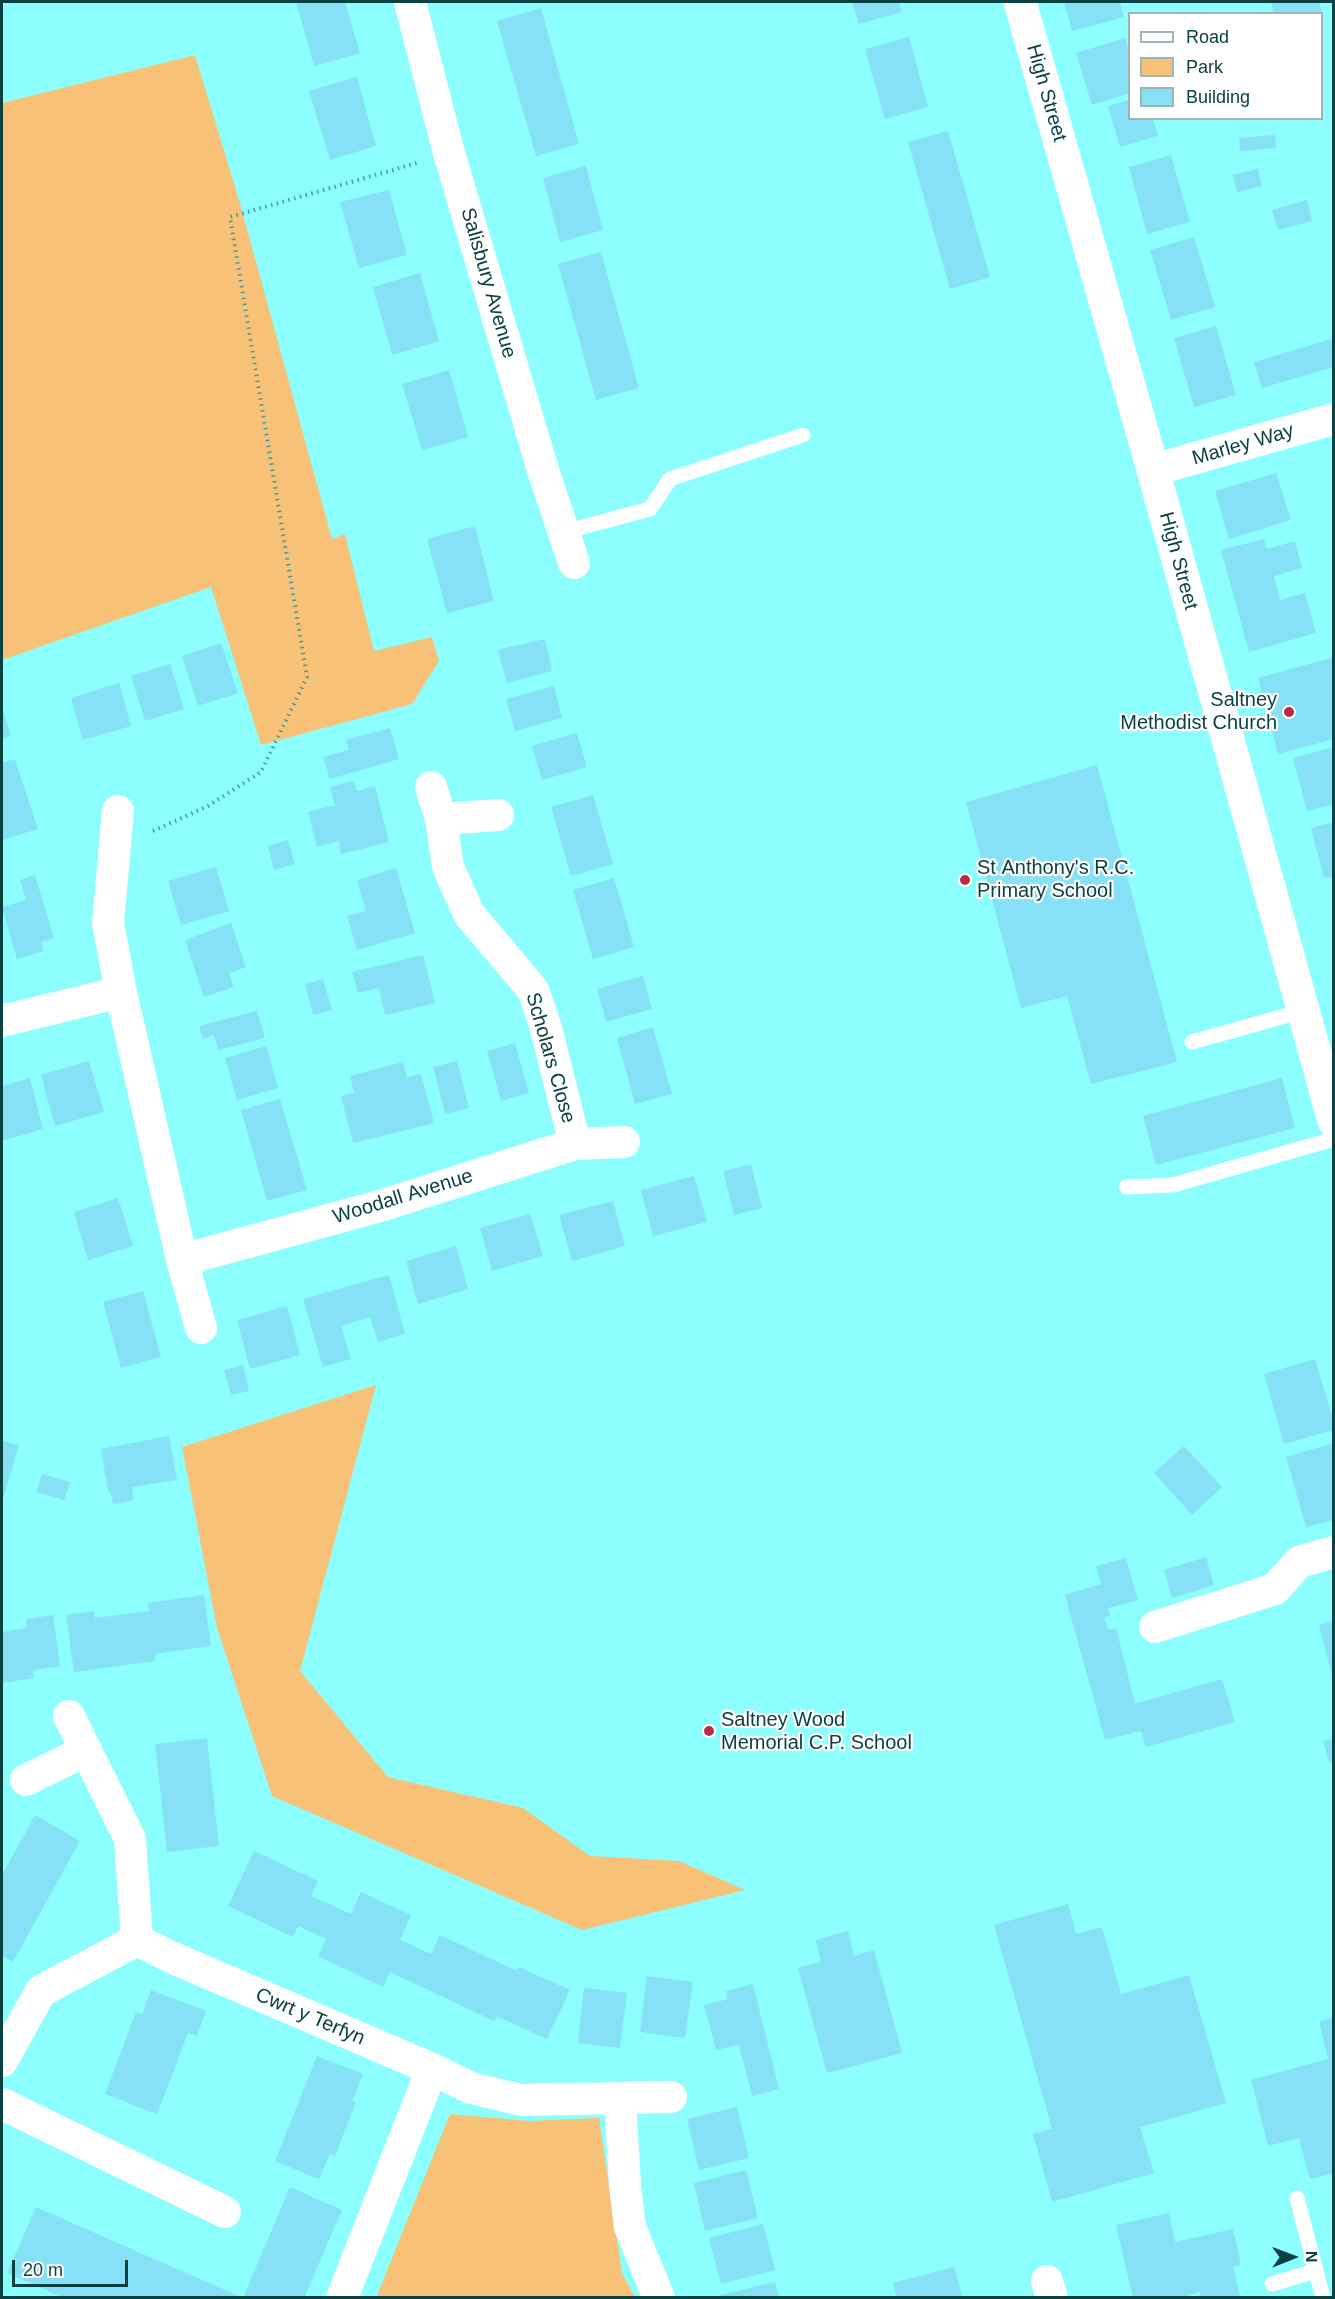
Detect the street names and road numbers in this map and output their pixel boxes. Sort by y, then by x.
street label: High Street [1021,42,1071,144]
street label: Salisbury Avenue [455,205,521,361]
street label: Marley Way [1189,419,1297,471]
street label: High Street [1153,510,1203,612]
street label: Scholars Close [520,990,580,1126]
street label: Woodall Avenue [330,1164,476,1230]
street label: Cwrt y Terfyn [252,1983,368,2051]

